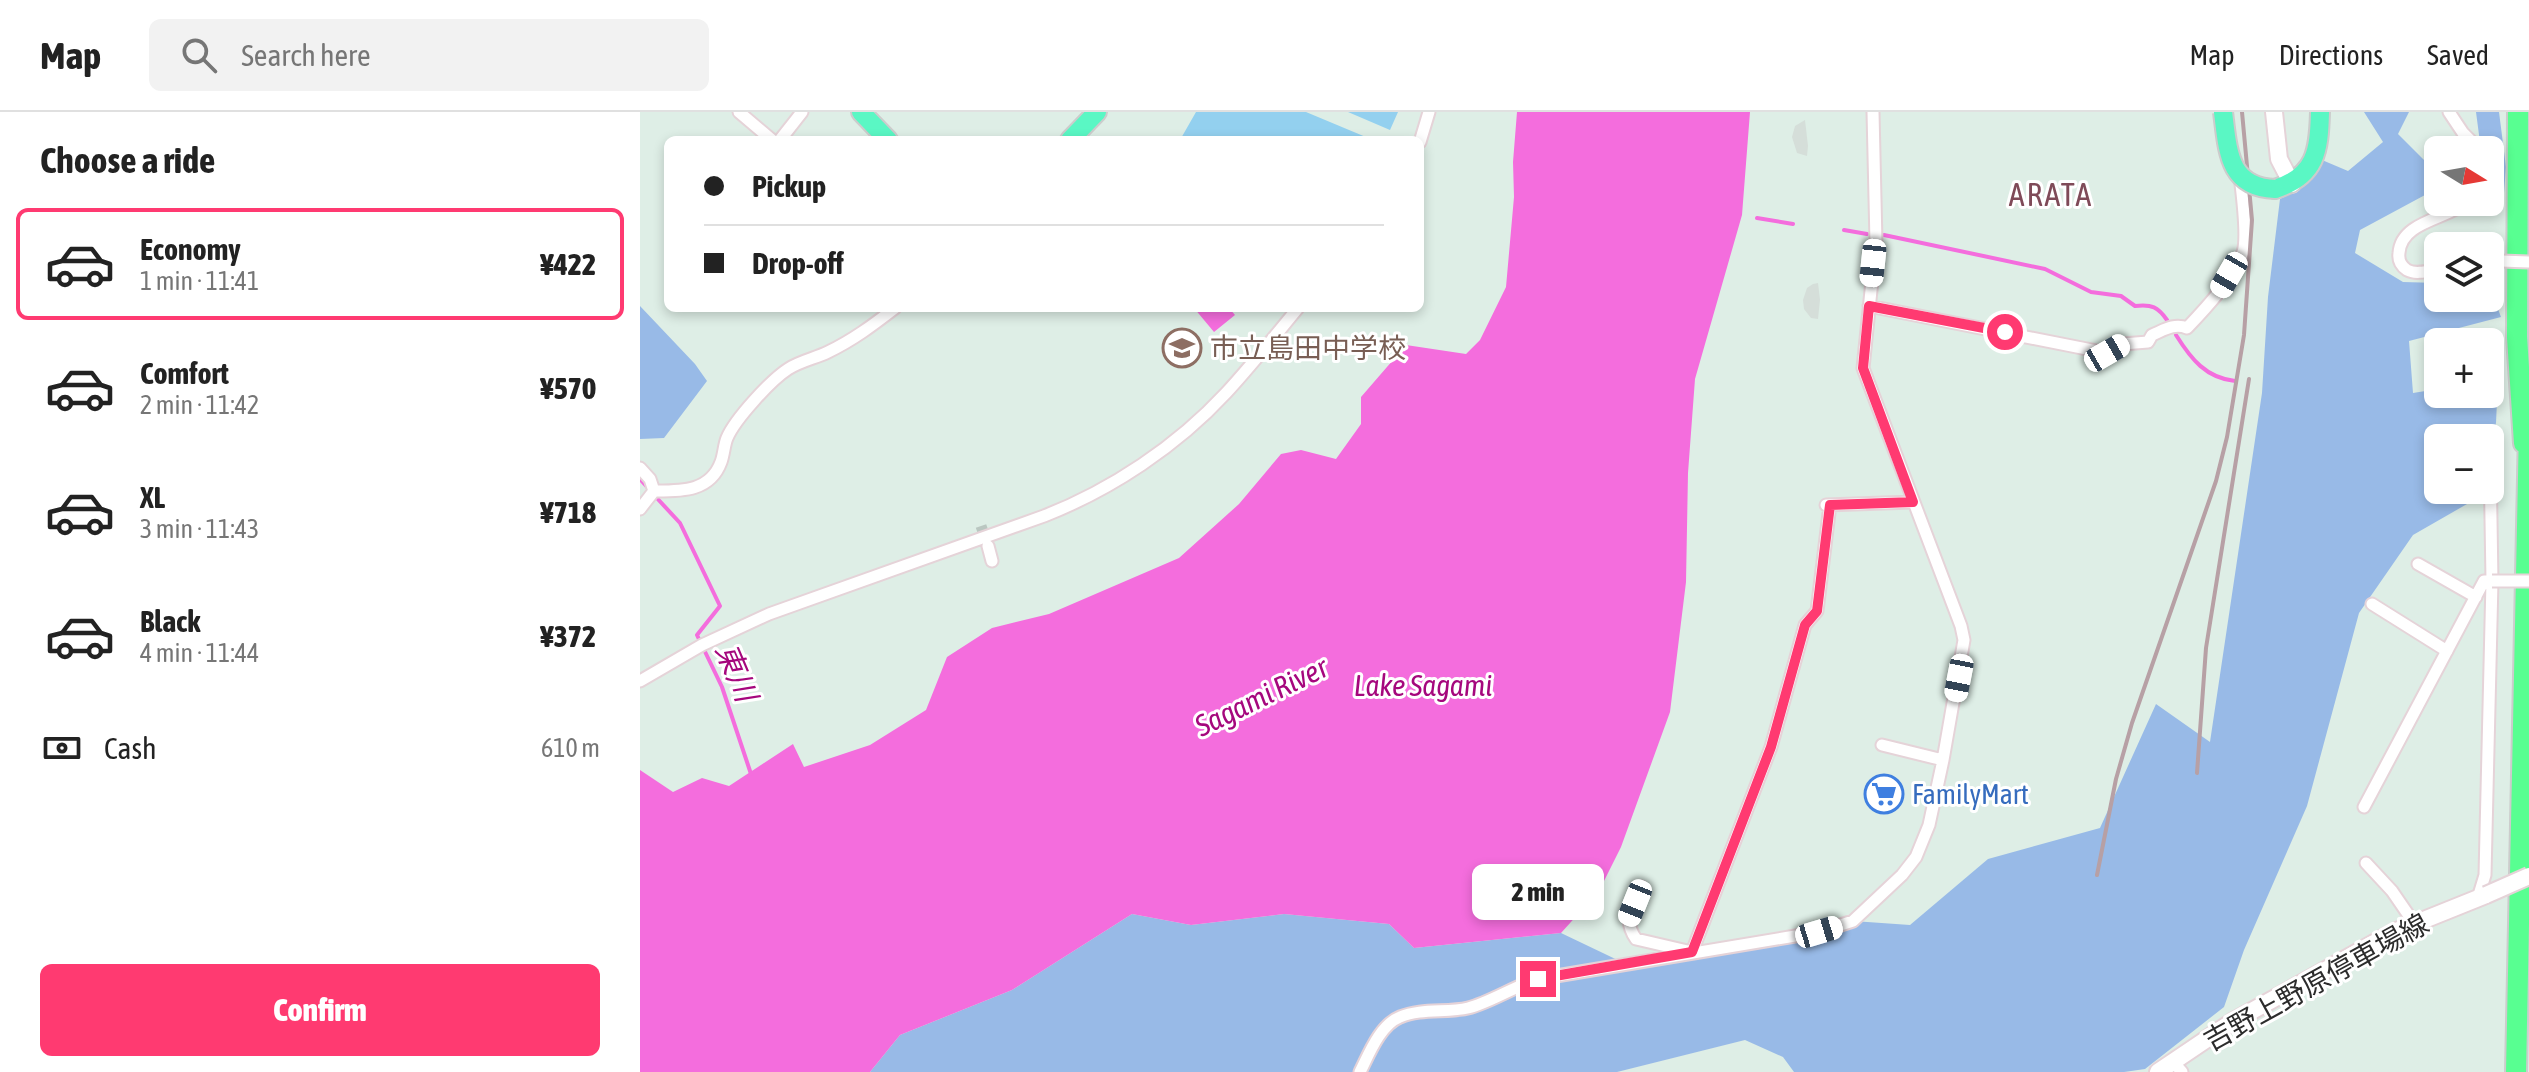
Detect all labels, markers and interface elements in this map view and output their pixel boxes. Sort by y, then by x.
search box [149,19,709,91]
icon: search [177,33,221,77]
text: Map [40,34,101,77]
text: Search here [241,38,371,72]
text: Map [2190,39,2235,71]
text: Directions [2279,39,2383,71]
text: Saved [2427,39,2489,71]
north arrow [2424,136,2504,216]
map controls [2424,136,2504,504]
text: Choose a ride [40,139,215,181]
text: Pickup [752,169,826,203]
district label: ARATA [2009,176,2093,213]
icon: car [44,228,116,300]
text: Economy [140,232,241,266]
button: layers [2424,232,2504,312]
car [1859,238,1887,288]
text: Drop-off [752,246,844,280]
text: ¥422 [540,247,596,281]
car [2207,248,2251,302]
text: 1 min · 11:41 [140,266,259,296]
route start [1987,314,2023,350]
school or university icon: 市立島田中学校 [1161,327,1203,369]
button: + [2424,328,2504,408]
car [2080,331,2134,375]
place label: 市立島田中学校 [1210,332,1406,364]
icon: car [44,352,116,424]
text: Comfort [140,356,229,390]
text: ¥570 [540,371,596,405]
text: 2 min · 11:42 [140,390,259,420]
button: − [2424,424,2504,504]
icon: car [44,476,116,548]
text: XL [140,480,165,514]
text: ¥718 [540,495,596,529]
text: 3 min · 11:43 [140,514,259,544]
icon: car [44,600,116,672]
text: Black [140,604,200,638]
text: ¥372 [540,619,596,653]
text: 4 min · 11:44 [140,638,259,668]
water label: 東川 [710,638,766,709]
water label: Sagami River [1188,649,1334,743]
car [1943,652,1975,704]
water label: Lake Sagami [1354,668,1492,702]
icon: cash [40,726,84,770]
text: Cash [104,731,157,765]
text: 610 m [541,733,600,763]
supermarket icon: FamilyMart [1863,773,1905,815]
place label: FamilyMart [1912,778,2029,810]
callout: 2 min [1472,863,1604,919]
car [1615,876,1655,930]
text: 2 min [1511,877,1565,907]
street label: 吉野上野原停車場線 [2198,907,2434,1057]
car [1793,914,1845,950]
route end [1520,961,1556,997]
button: Confirm [40,964,600,1056]

